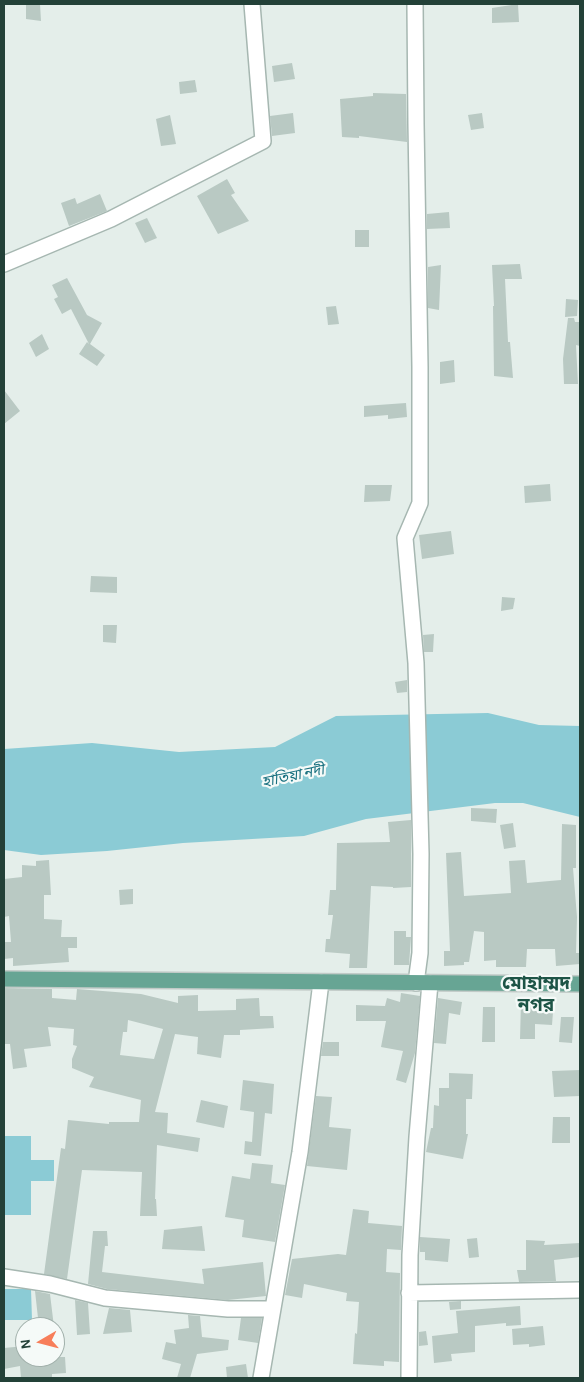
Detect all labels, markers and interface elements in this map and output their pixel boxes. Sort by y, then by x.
water label: হাতিয়া নদী [260,761,326,791]
district label: মোহাম্মদ নগর [502,972,570,1016]
north arrow [15,1317,65,1367]
text: N [19,1338,34,1350]

